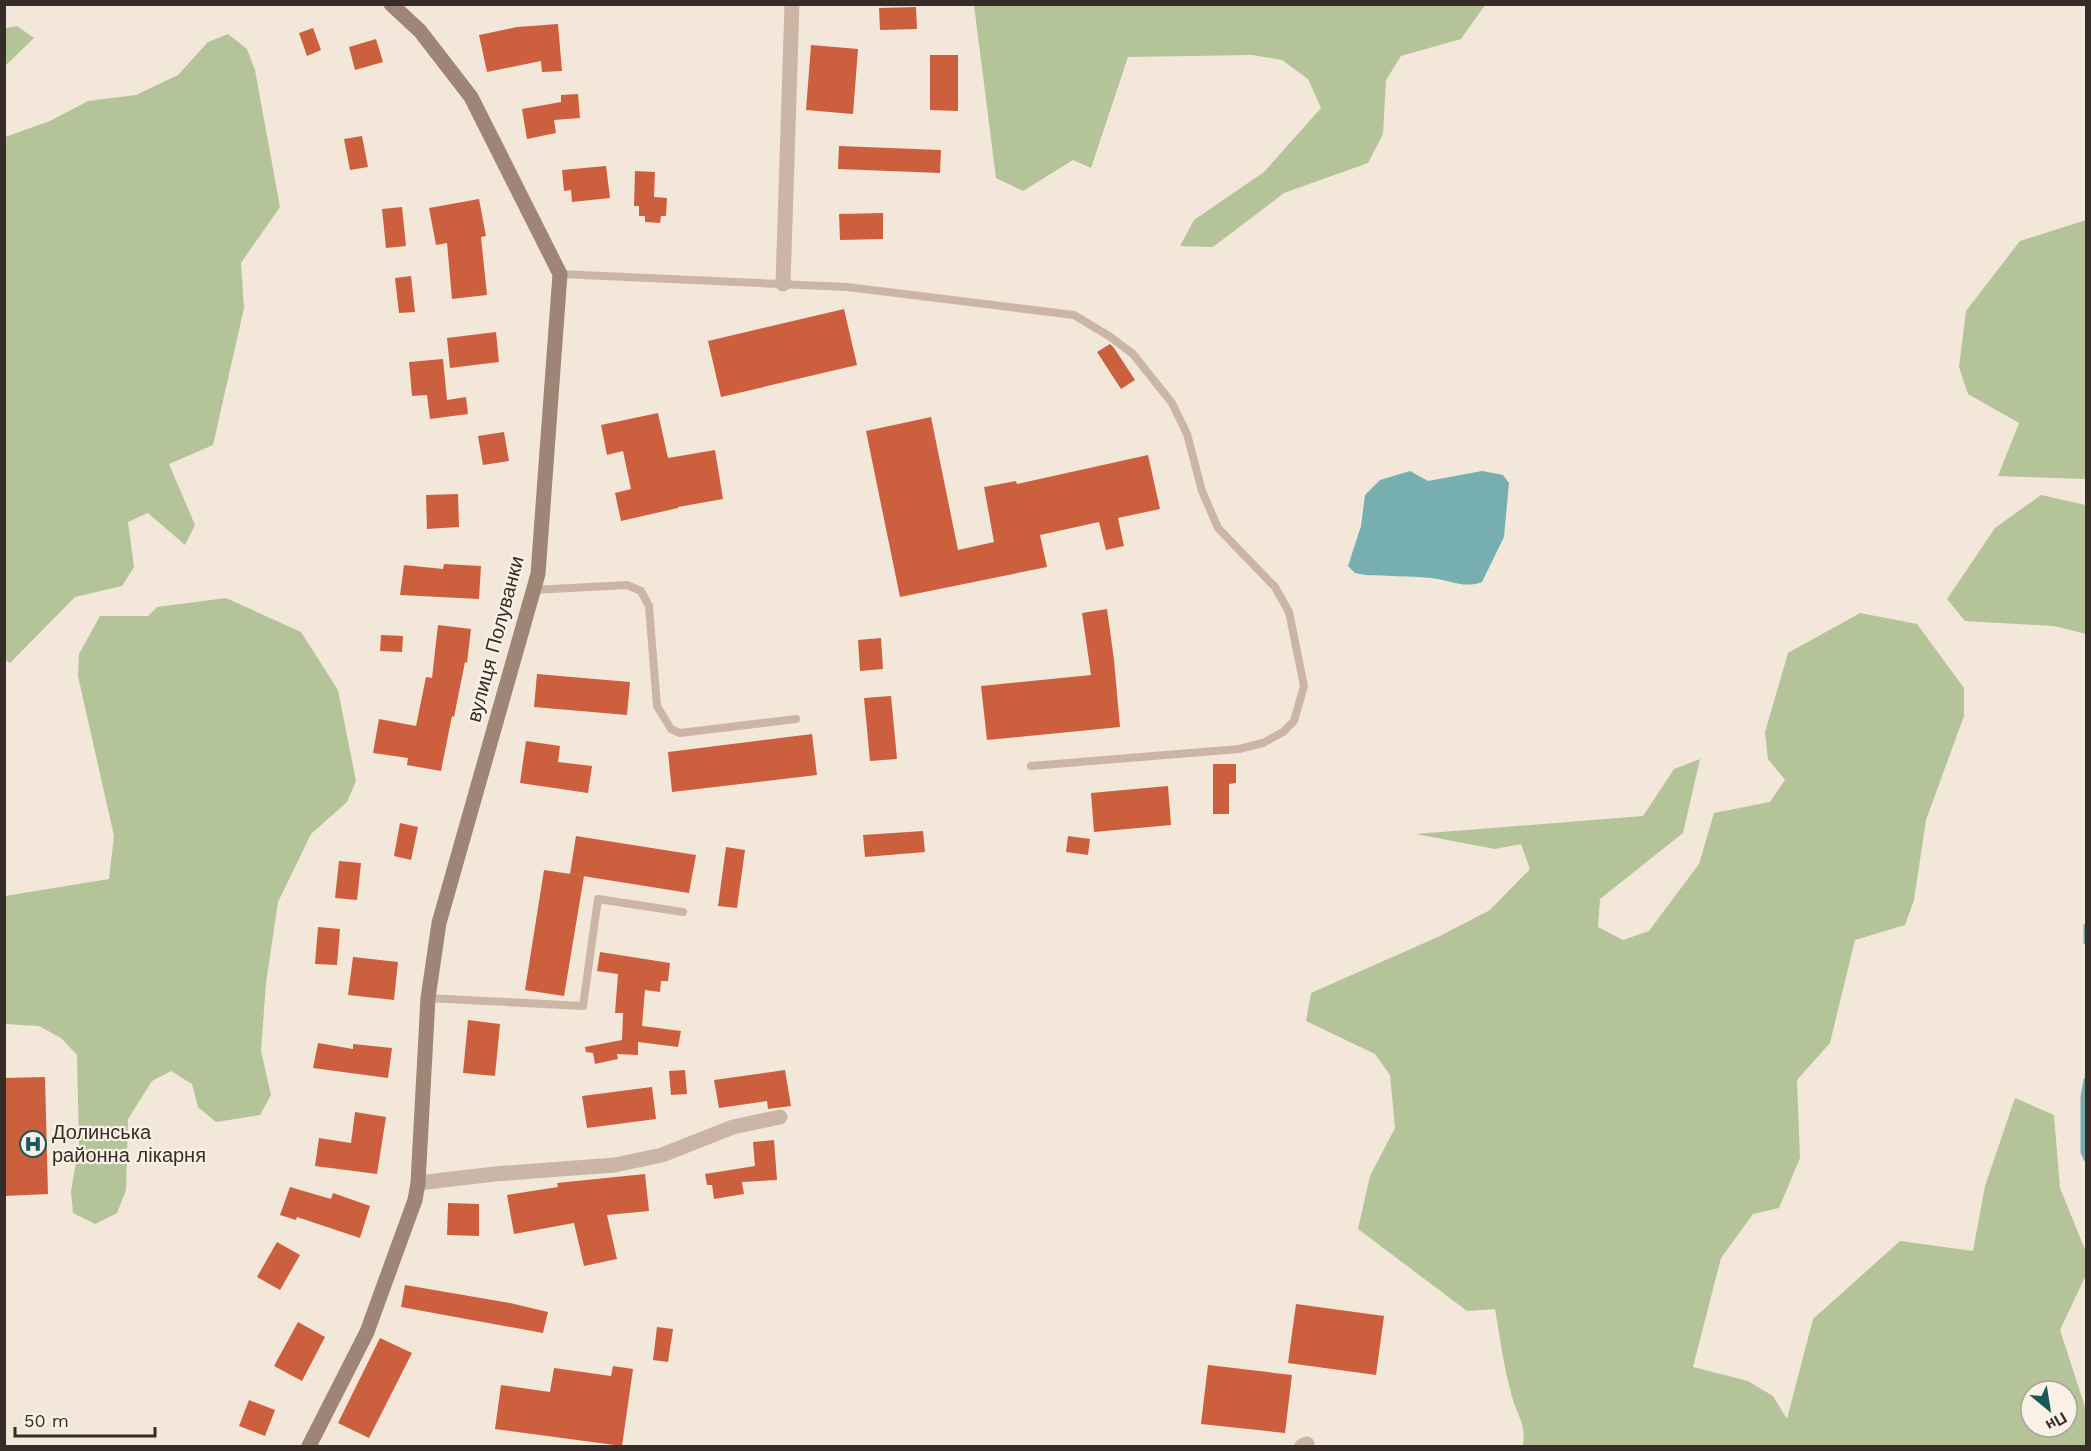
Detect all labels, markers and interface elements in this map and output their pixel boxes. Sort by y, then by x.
street label: вулиця Полуванки [461,553,529,725]
place label: Долинська районна лікарня [52,1120,206,1167]
hospital icon: Долинська районна лікарня [18,1129,48,1159]
north arrow [2019,1379,2079,1439]
scale bar [15,1400,154,1438]
text: Пн [2042,1408,2070,1435]
text: 50 m [24,1410,69,1431]

